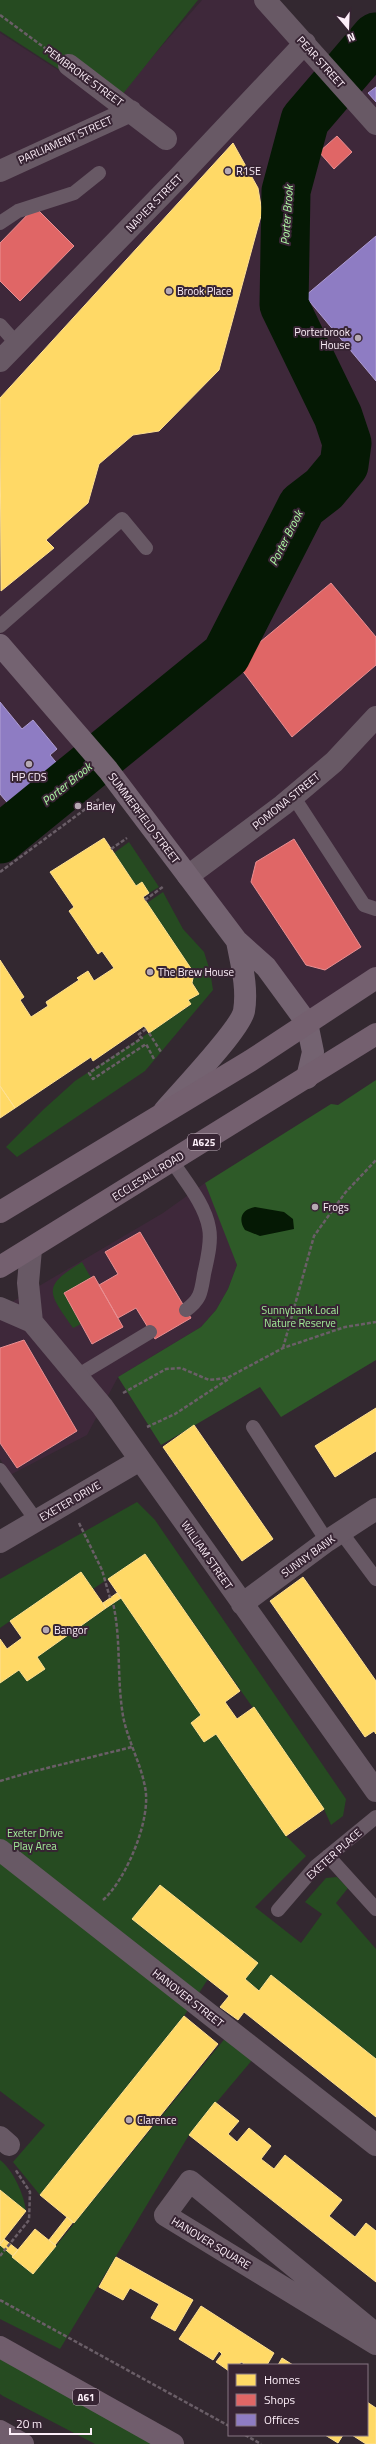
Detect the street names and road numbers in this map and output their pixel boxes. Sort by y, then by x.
street label: PEAR STREET [293,33,349,92]
street label: PEMBROKE STREET [41,42,127,110]
street label: PARLIAMENT STREET [15,112,115,168]
street label: NAPIER STREET [122,170,186,236]
street label: POMONA STREET [249,768,324,833]
street label: SUMMERFIELD STREET [104,769,184,867]
road number: A625 [188,1134,220,1150]
street label: ECCLESALL ROAD [109,1147,187,1205]
street label: EXETER DRIVE [36,1477,104,1525]
street label: WILLIAM STREET [177,1517,237,1593]
street label: SUNNY BANK [278,1531,339,1581]
street label: EXETER PLACE [303,1825,365,1883]
street label: HANOVER STREET [149,1965,227,2031]
street label: HANOVER SQUARE [168,2213,254,2273]
road number: A61 [73,2389,99,2405]

